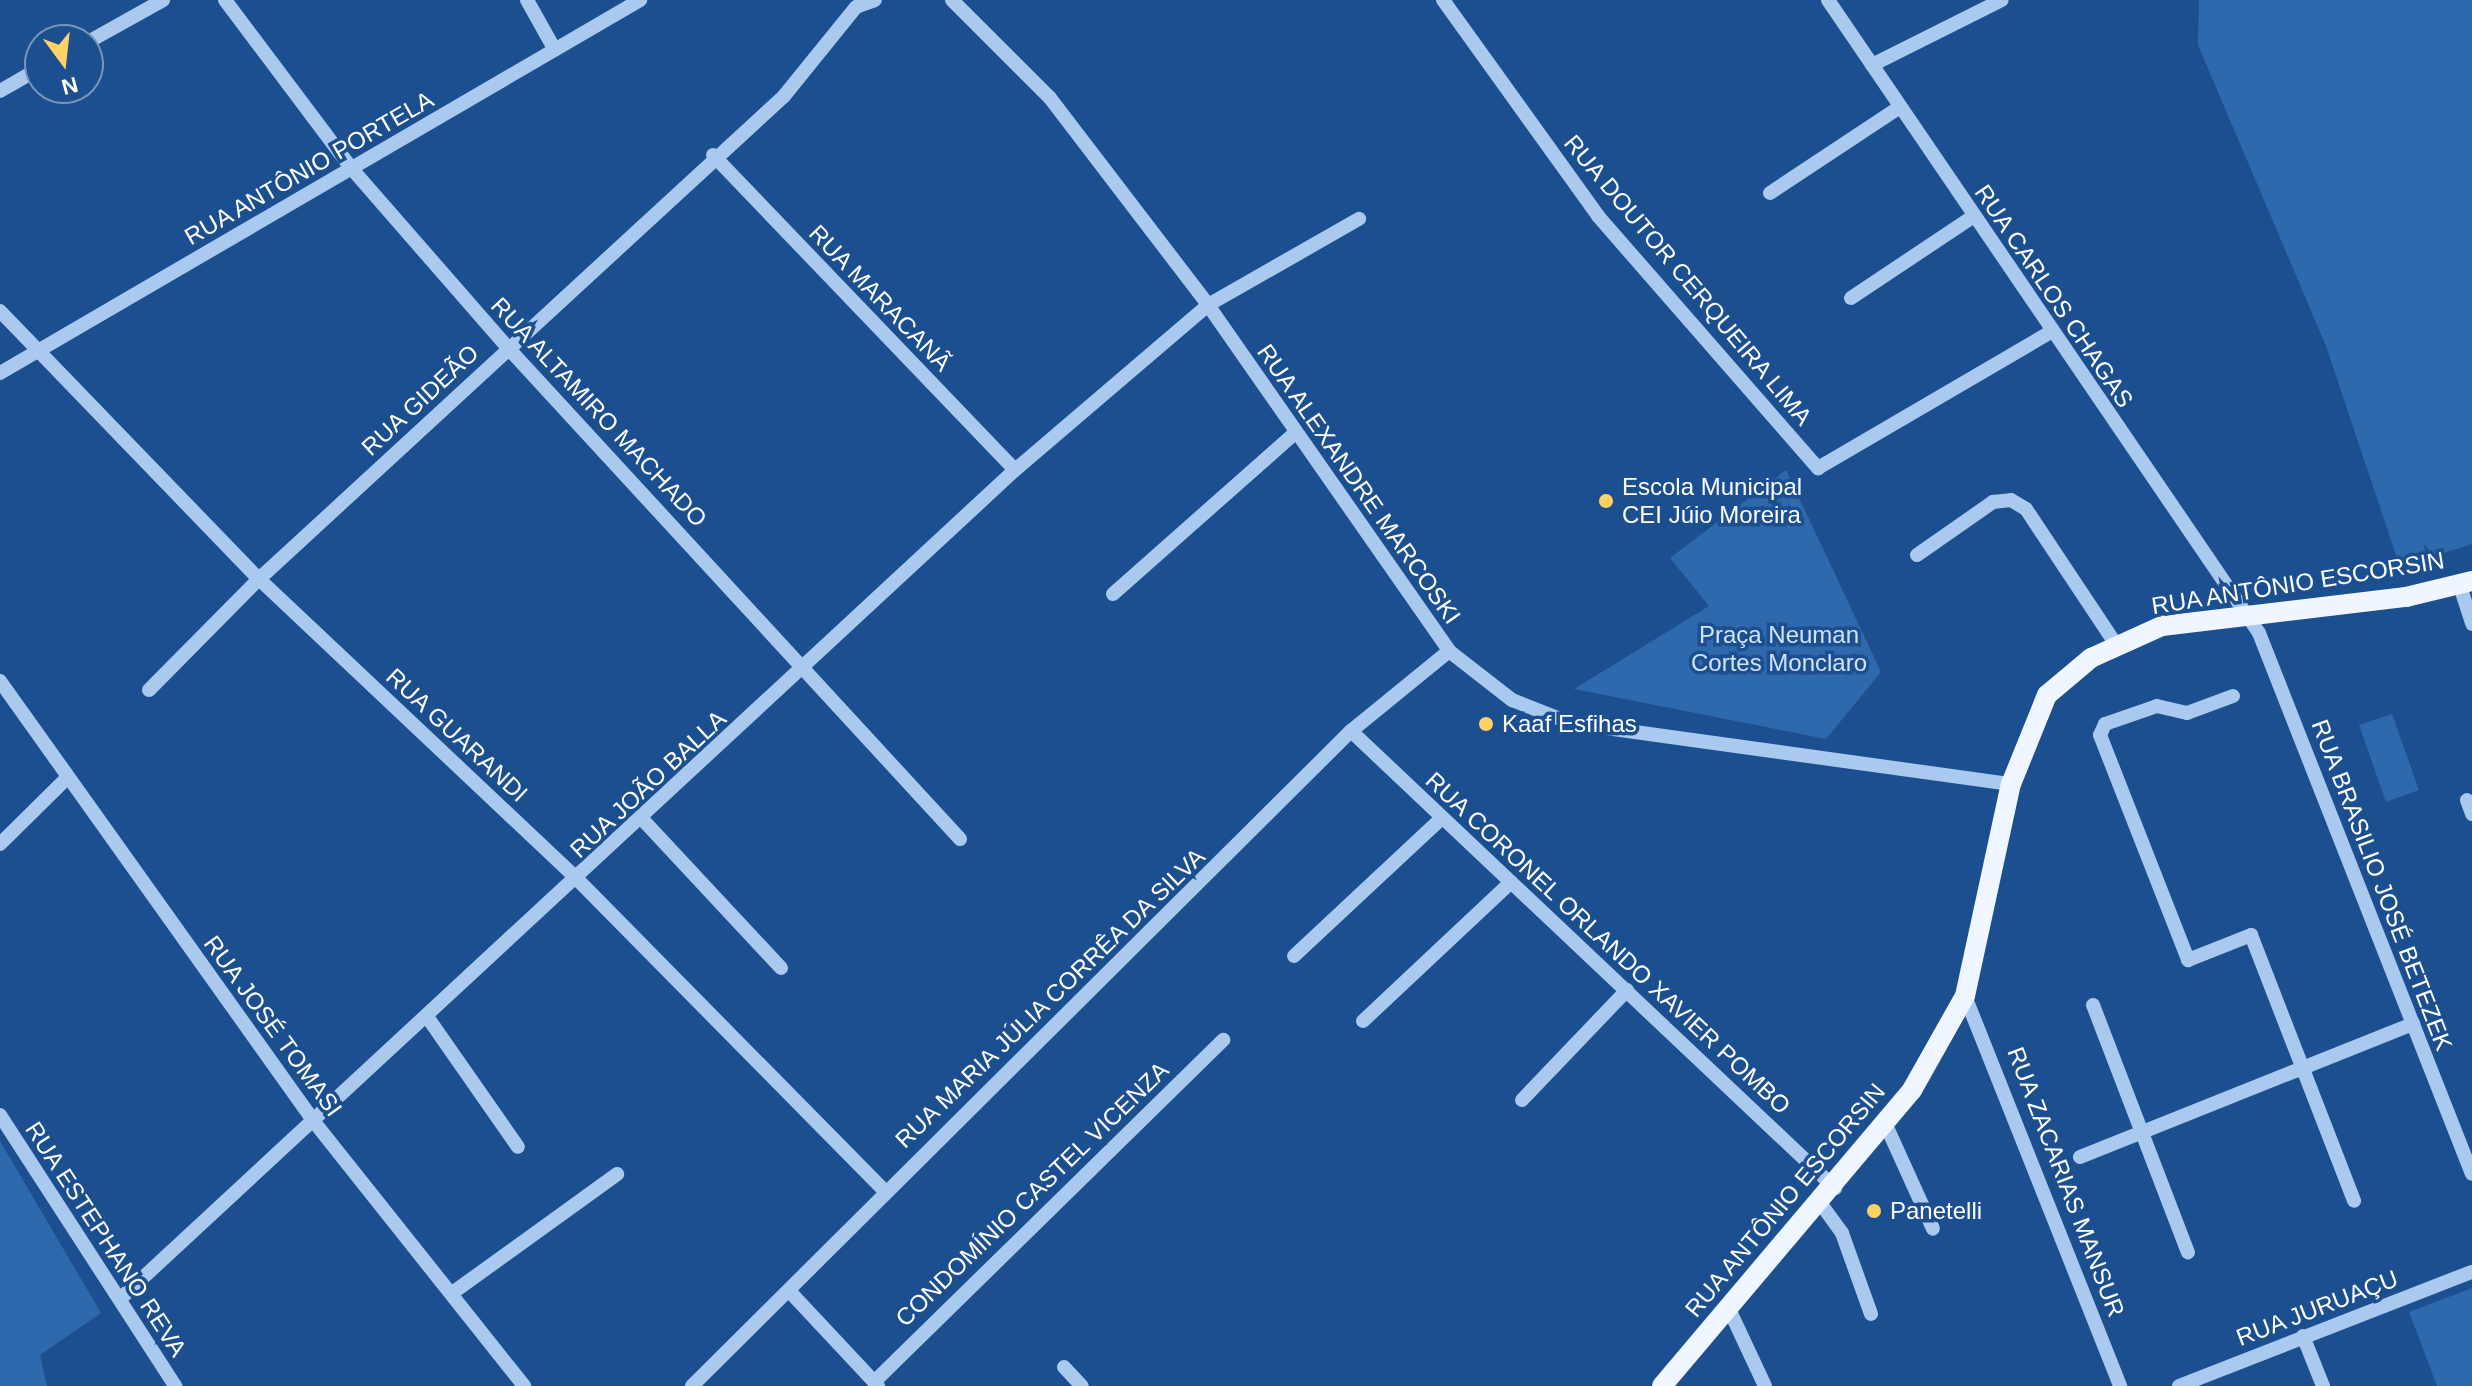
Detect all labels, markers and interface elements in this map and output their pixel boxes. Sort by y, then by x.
north arrow [24,24,104,104]
text: N [59,72,81,100]
street label: RUA ANTÔNIO PORTELA [178,84,440,252]
street label: RUA DOUTOR CERQUEIRA LIMA [1557,128,1819,432]
street label: RUA CARLOS CHAGAS [1968,178,2140,414]
street label: RUA MARACANÃ [802,218,958,378]
street label: RUA ALTAMIRO MACHADO [484,290,714,534]
street label: RUA GIDEÃO [355,338,485,462]
street label: RUA ALEXANDRE MARCOSKI [1250,338,1468,630]
place label: Escola Municipal CEI Júio Moreira [1622,473,1802,529]
marker: Escola Municipal CEI Júio Moreira [1597,492,1615,510]
street label: RUA ANTÔNIO ESCORSIN [2148,545,2448,621]
park label: Praça Neuman Cortes Monclaro [1691,621,1867,677]
street label: RUA GUARANDI [380,662,534,808]
street label: RUA JOÃO BALLA [564,704,732,864]
place label: Kaaf Esfihas [1502,710,1637,738]
marker: Kaaf Esfihas [1477,715,1495,733]
street label: RUA BRASILIO JOSÉ BETEZEK [2305,715,2459,1055]
street label: RUA CORONEL ORLANDO XAVIER POMBO [1419,765,1797,1121]
street label: RUA MARIA JÚLIA CORRÊA DA SILVA [887,840,1213,1156]
street label: RUA JOSÉ TOMASI [197,929,349,1123]
street label: RUA ZACARIAS MANSUR [2001,1042,2131,1322]
street label: CONDOMÍNIO CASTEL VICENZA [889,1055,1175,1333]
street label: RUA ANTÔNIO ESCORSIN [1678,1076,1892,1324]
street label: RUA ESTEPHANO REVA [19,1116,193,1362]
place label: Panetelli [1890,1197,1982,1225]
marker: Panetelli [1865,1202,1883,1220]
street label: RUA JURUAÇU [2232,1264,2402,1352]

